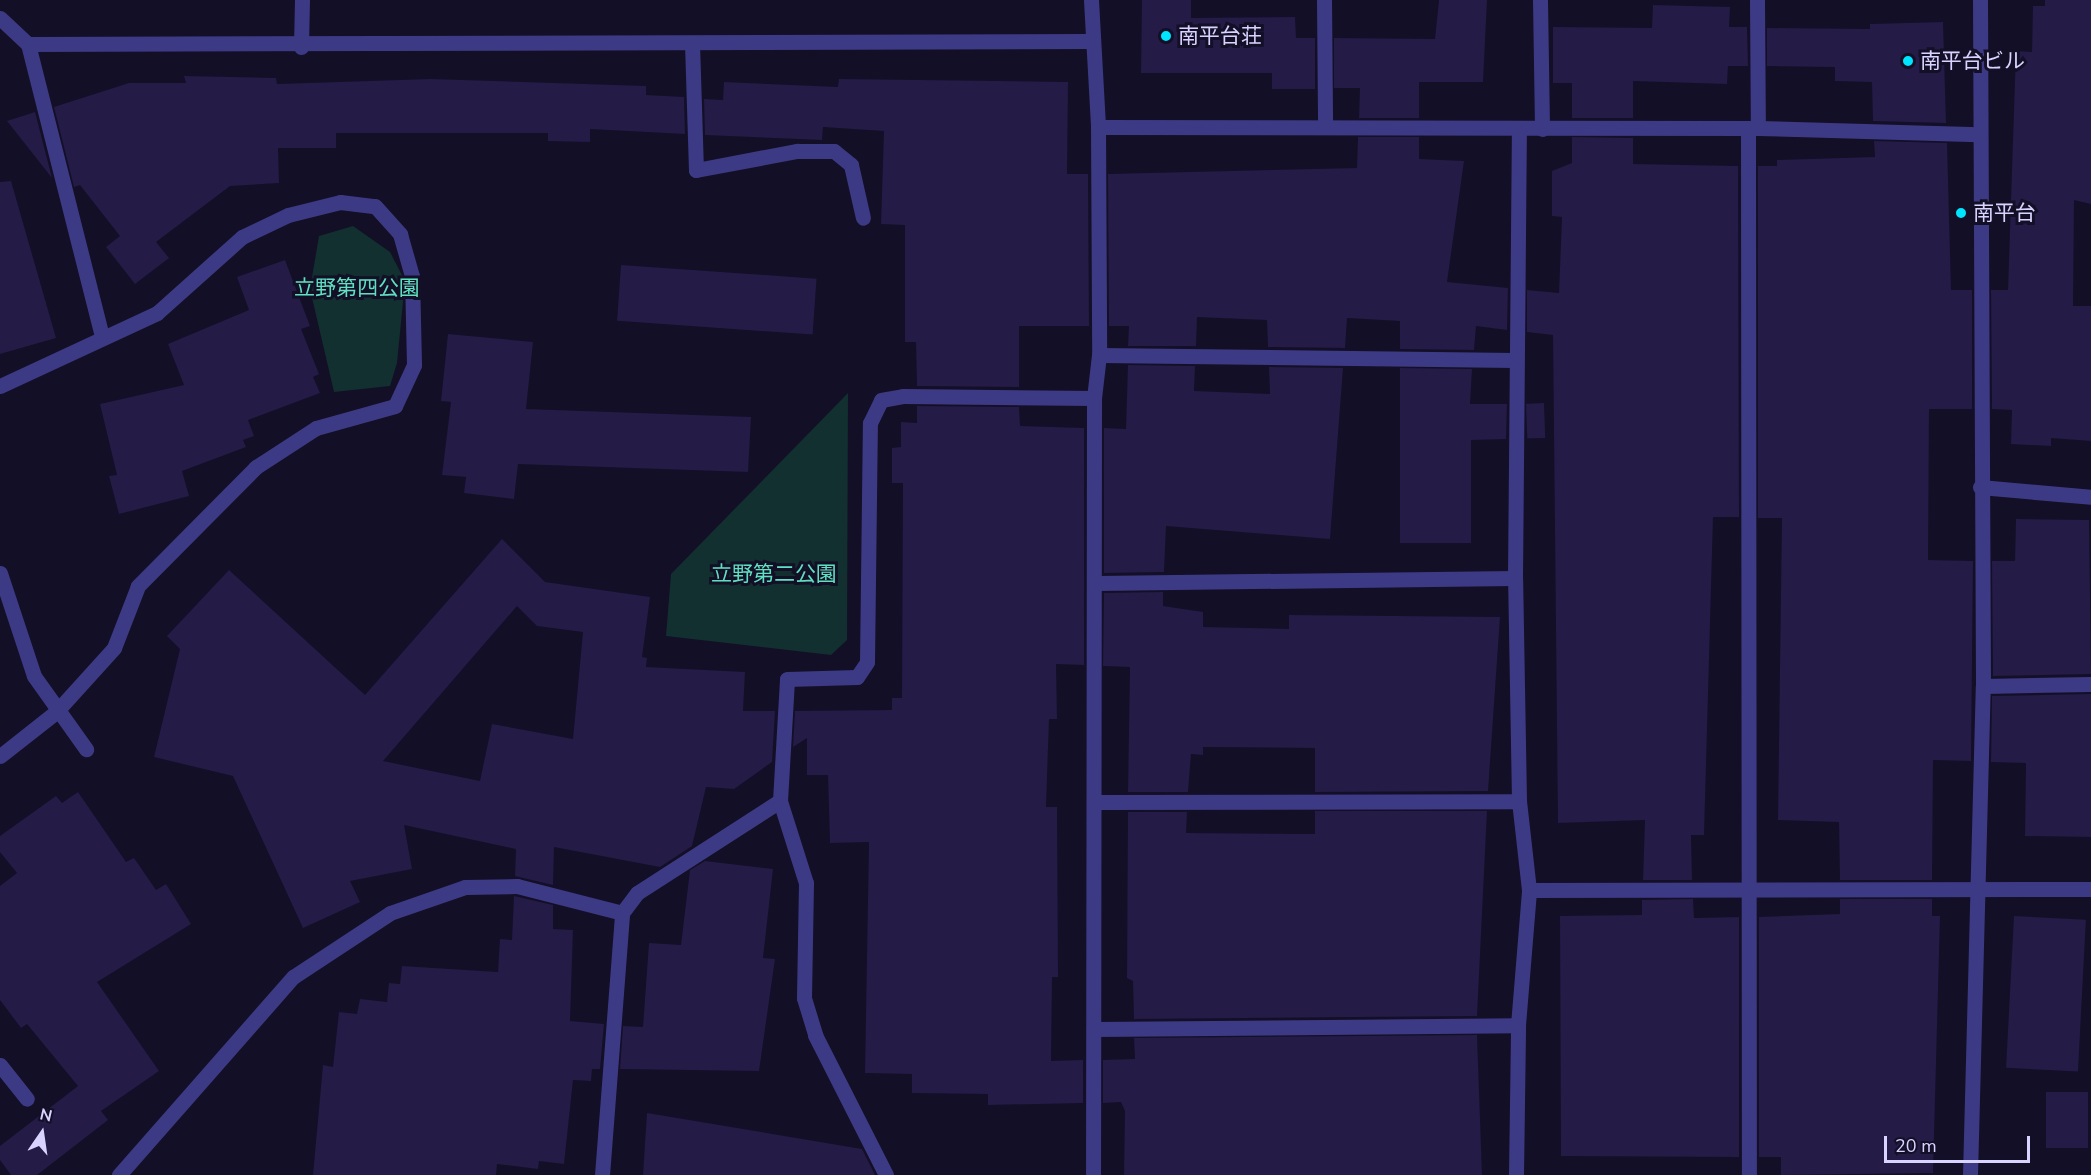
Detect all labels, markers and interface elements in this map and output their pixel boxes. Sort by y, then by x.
place label: 南平台荘 [1178,23,1262,49]
marker: 南平台荘 [1159,29,1173,43]
place label: 南平台ビル [1920,48,2025,74]
marker: 南平台ビル [1901,54,1915,68]
place label: 南平台 [1973,200,2036,226]
marker: 南平台 [1954,206,1968,220]
park label: 立野第四公園 [294,275,420,301]
park label: 立野第二公園 [711,561,837,587]
north arrow [12,1103,72,1163]
text: N [38,1103,54,1128]
scale bar [1887,1124,2032,1162]
text: 20 m [1895,1134,1937,1158]

